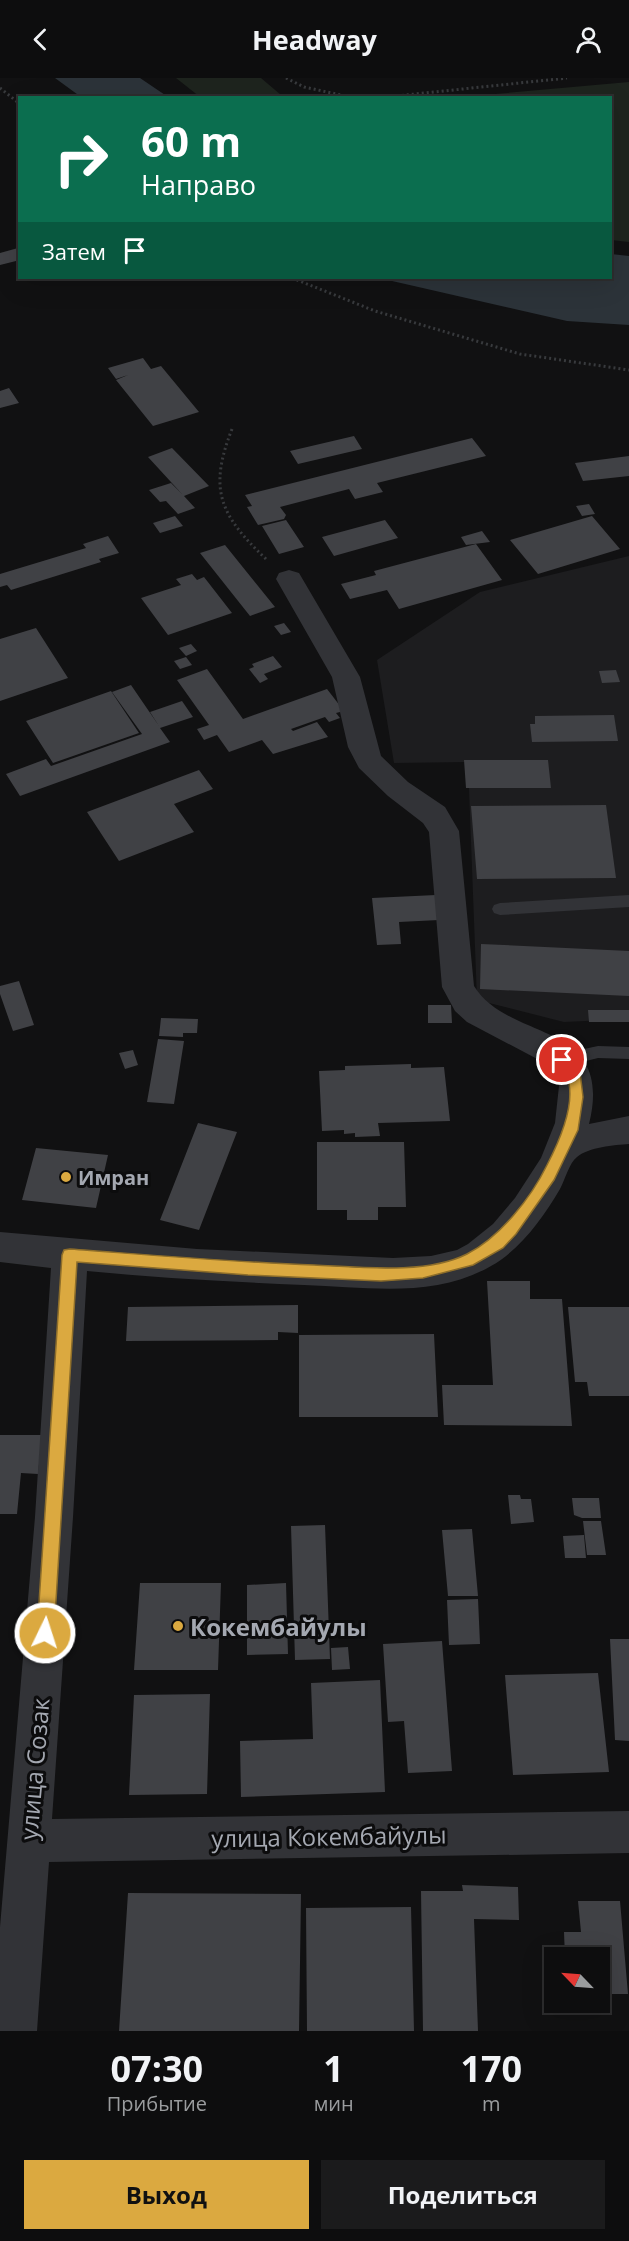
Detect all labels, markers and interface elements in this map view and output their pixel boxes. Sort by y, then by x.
text: Headway [252,21,377,58]
icon: back [24,23,57,56]
icon: person [572,23,605,56]
text: 60 m [141,112,241,169]
icon: right [42,120,120,198]
text: Направо [141,166,256,203]
icon: arrive [118,234,151,267]
text: Затем [42,236,106,266]
pin [536,1034,587,1085]
icon: arrive [545,1043,578,1076]
place label: Имран [78,1164,149,1191]
marker: Имран [59,1170,73,1184]
position arrow [13,1601,77,1665]
place label: Кокембайулы [190,1610,367,1643]
marker: Кокембайулы [171,1619,185,1633]
street label: улица Созак [11,1696,57,1841]
street label: улица Кокембайулы [211,1817,447,1855]
north arrow [544,1947,610,2013]
map controls [544,1947,610,2013]
text: 07:30 [111,2044,203,2093]
text: 1 [323,2044,344,2093]
text: 170 [460,2044,522,2093]
text: Прибытие [107,2090,207,2117]
text: мин [314,2090,354,2117]
text: m [482,2090,501,2117]
button: Выход [24,2160,309,2229]
button: Поделиться [321,2160,605,2229]

